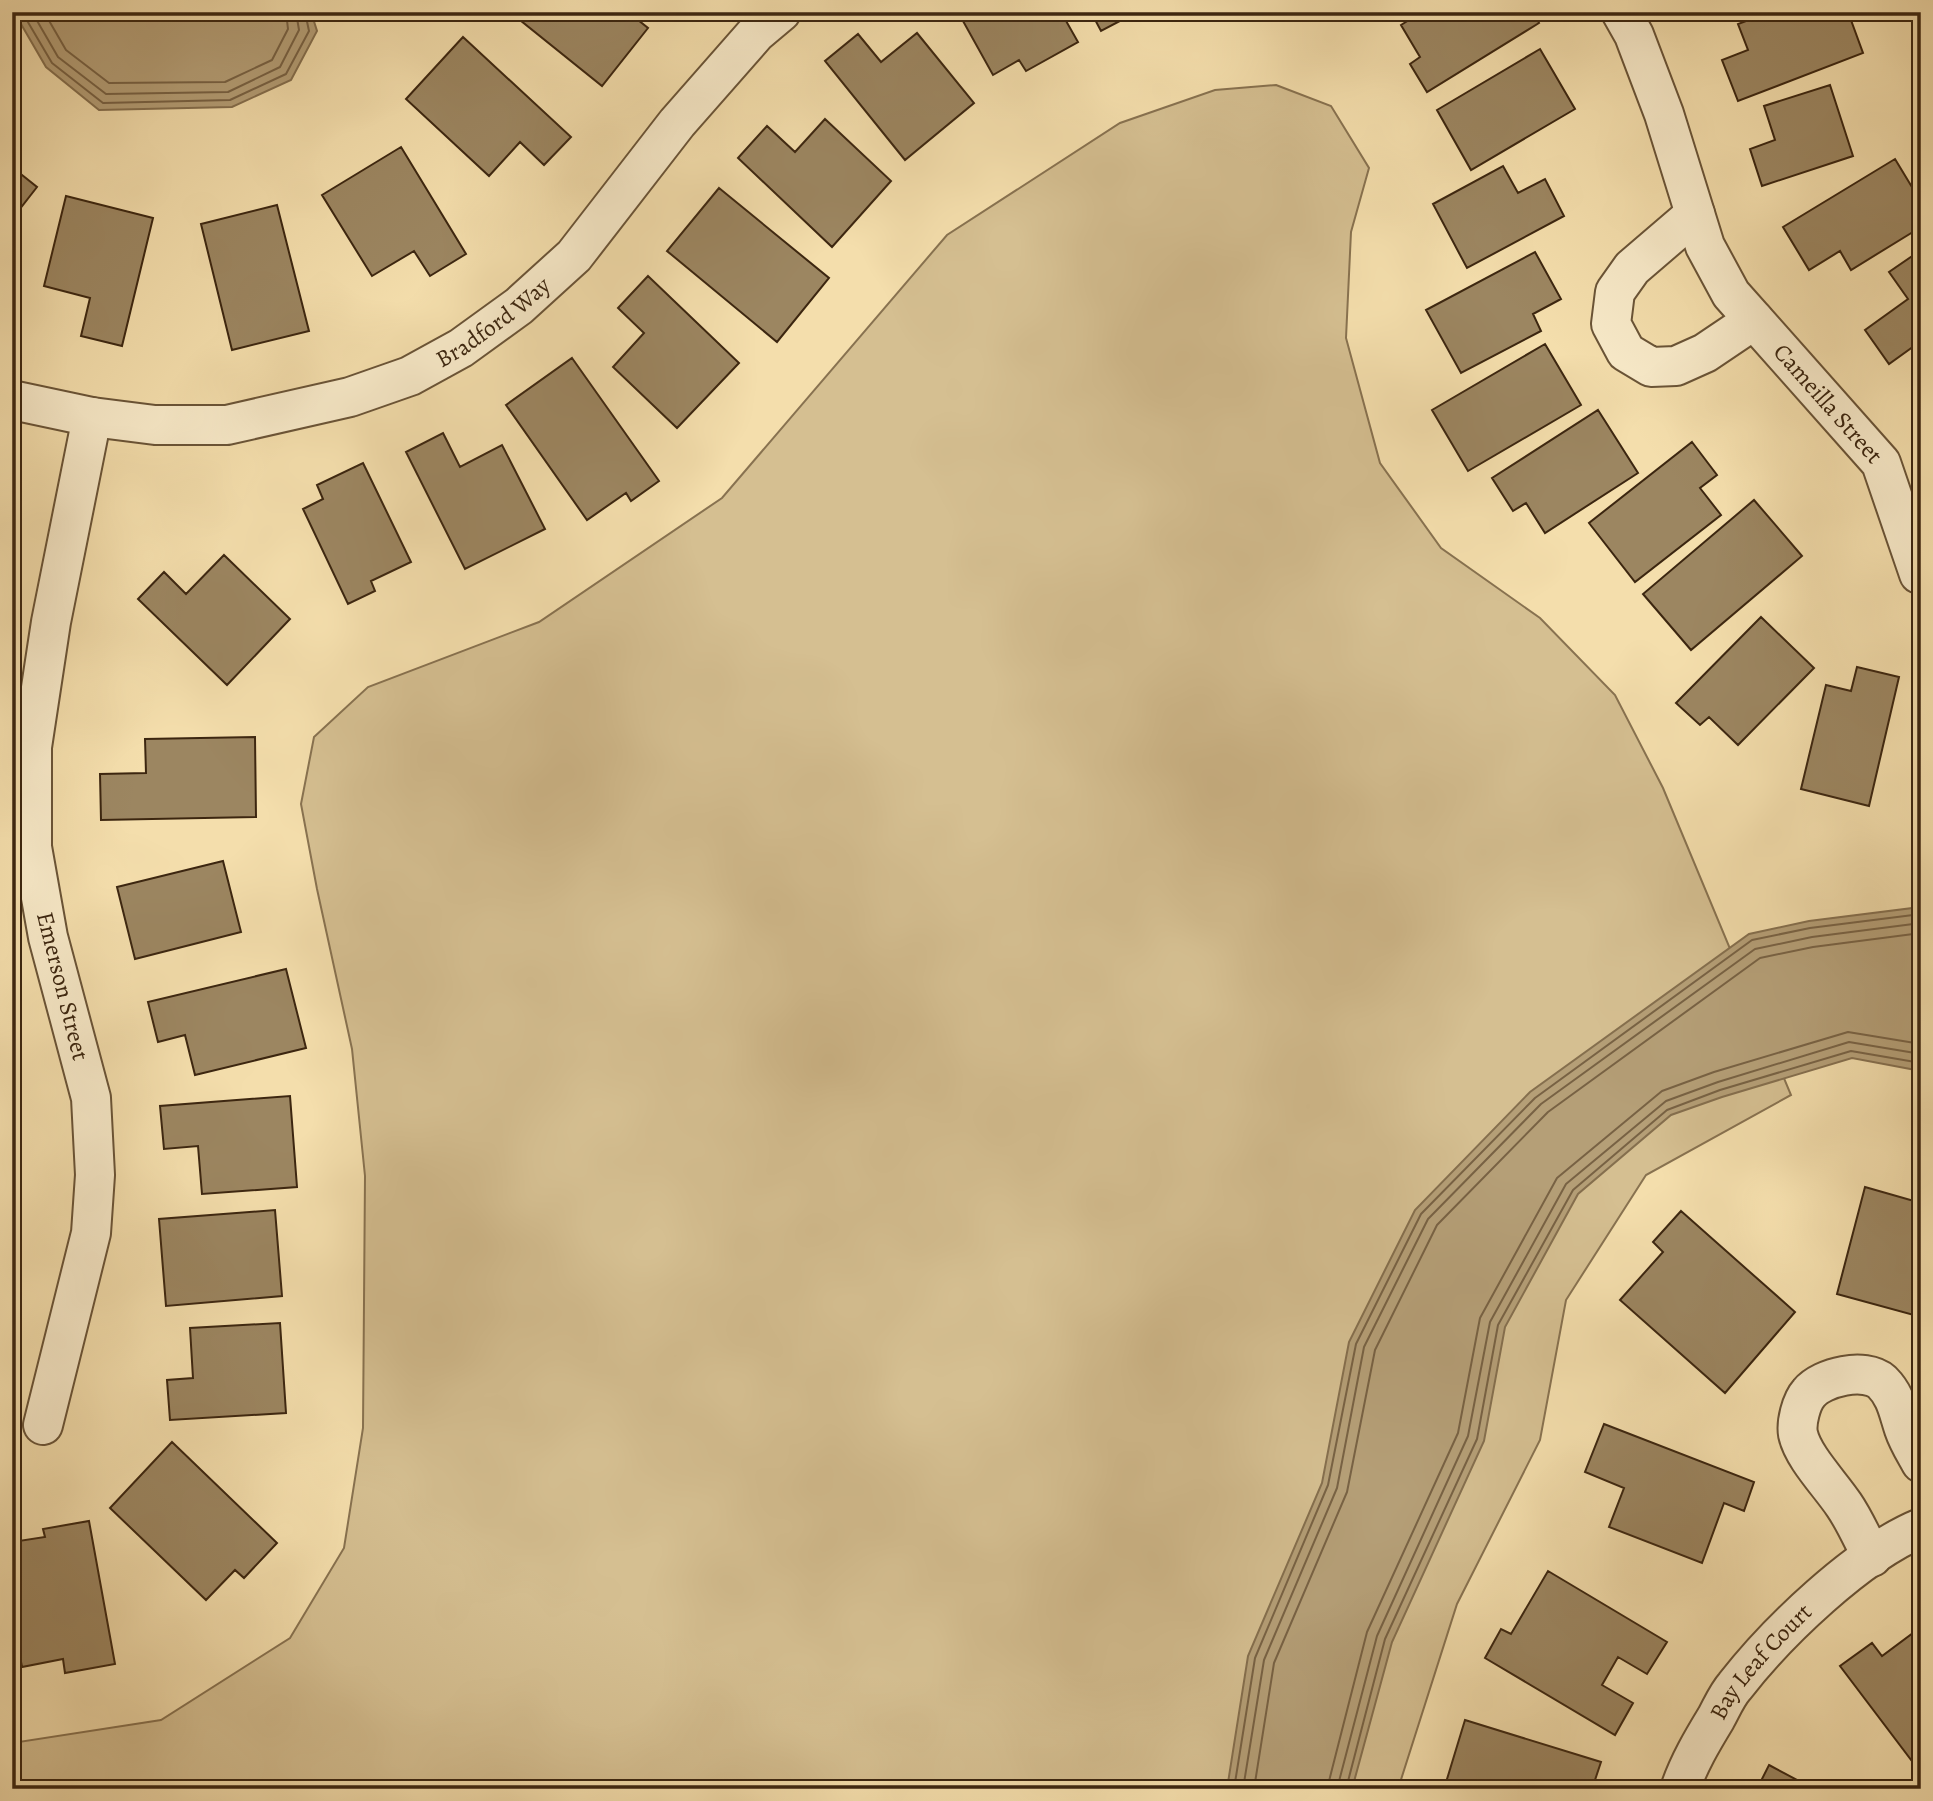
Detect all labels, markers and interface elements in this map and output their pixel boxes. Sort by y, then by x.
street label: Bradford Way [430,269,557,375]
street label: Cameilla Street [1766,337,1890,470]
street label: Emerson Street [29,908,97,1064]
street label: Bay Leaf Court [1702,1596,1819,1725]

